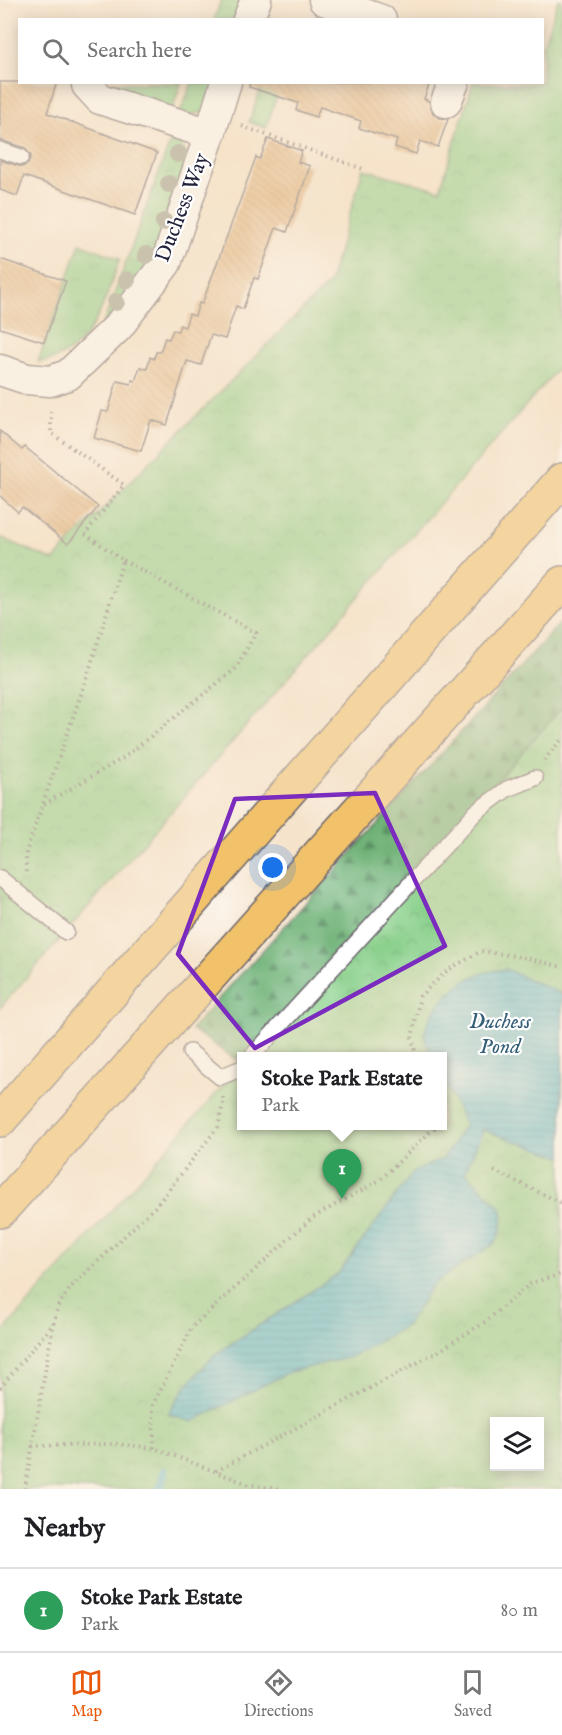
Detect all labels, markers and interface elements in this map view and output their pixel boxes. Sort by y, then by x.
search box [18,18,544,84]
icon: search [39,35,72,68]
text: Search here [87,37,192,65]
street label: Duchess Way [150,149,216,266]
your location [258,853,287,882]
water label: Duchess Pond [469,1008,531,1061]
popup [237,1052,447,1130]
text: Stoke Park Estate [261,1065,423,1093]
text: Park [261,1093,299,1118]
pin: 1 [322,1150,362,1199]
map controls [490,1417,544,1471]
button: layers [490,1417,544,1471]
text: Nearby [24,1512,105,1545]
text: Stoke Park Estate [81,1584,242,1612]
text: 1 [40,1598,47,1623]
text: 80 m [501,1598,538,1623]
text: Park [81,1612,119,1637]
tab: Map [70,1666,103,1722]
tab: Directions [244,1666,313,1722]
tab: Saved [454,1666,492,1722]

